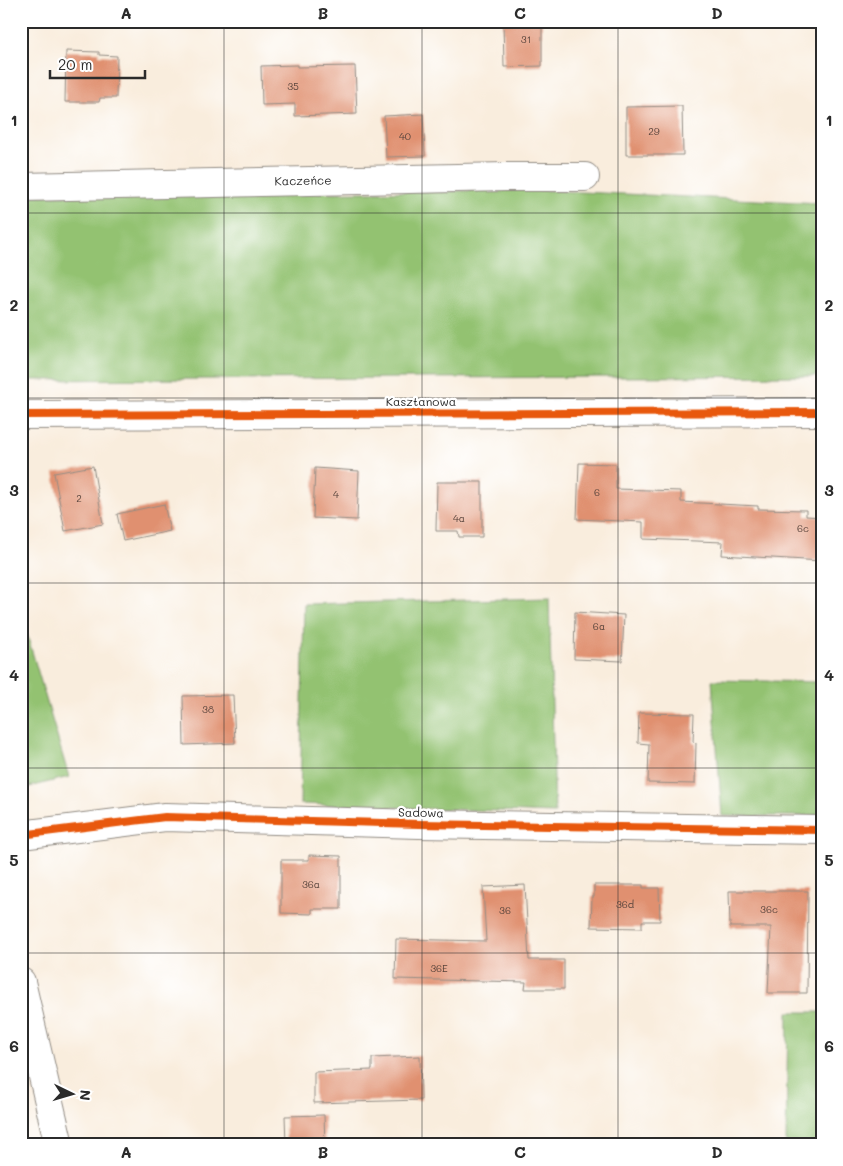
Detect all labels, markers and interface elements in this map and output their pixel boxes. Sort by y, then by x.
text: A [120,2,132,23]
text: B [318,2,328,23]
text: C [514,2,526,23]
text: D [711,2,723,23]
house number: 31 [521,32,531,46]
scale bar [50,48,145,80]
text: 20 m [58,54,92,74]
house number: 35 [287,79,299,93]
text: 1 [10,109,18,130]
text: 1 [825,109,833,130]
house number: 29 [648,124,660,138]
house number: 40 [399,129,411,143]
street label: Kaczeńce [274,172,332,188]
text: 2 [10,294,19,315]
text: 2 [825,294,834,315]
street label: Kasztanowa [386,393,456,409]
text: 3 [9,479,19,500]
text: 3 [824,479,834,500]
house number: 6 [594,485,600,499]
house number: 4 [333,487,339,501]
house number: 2 [76,491,82,505]
house number: 4a [453,511,465,525]
house number: 6c [797,521,809,535]
house number: 6a [593,619,605,633]
text: 4 [9,664,19,685]
text: 4 [824,664,834,685]
house number: 38 [202,702,214,716]
street label: Sadowa [398,804,444,820]
text: 5 [9,849,19,870]
text: 5 [824,849,834,870]
house number: 36a [302,877,320,891]
house number: 36d [616,897,634,911]
house number: 36c [760,902,778,916]
house number: 36 [499,903,511,917]
house number: 36E [430,961,448,975]
text: 6 [9,1035,19,1056]
text: 6 [824,1035,834,1056]
north arrow [48,1068,98,1118]
text: N [76,1089,95,1101]
text: A [120,1141,132,1162]
text: B [318,1141,328,1162]
text: C [514,1141,526,1162]
text: D [711,1141,723,1162]

